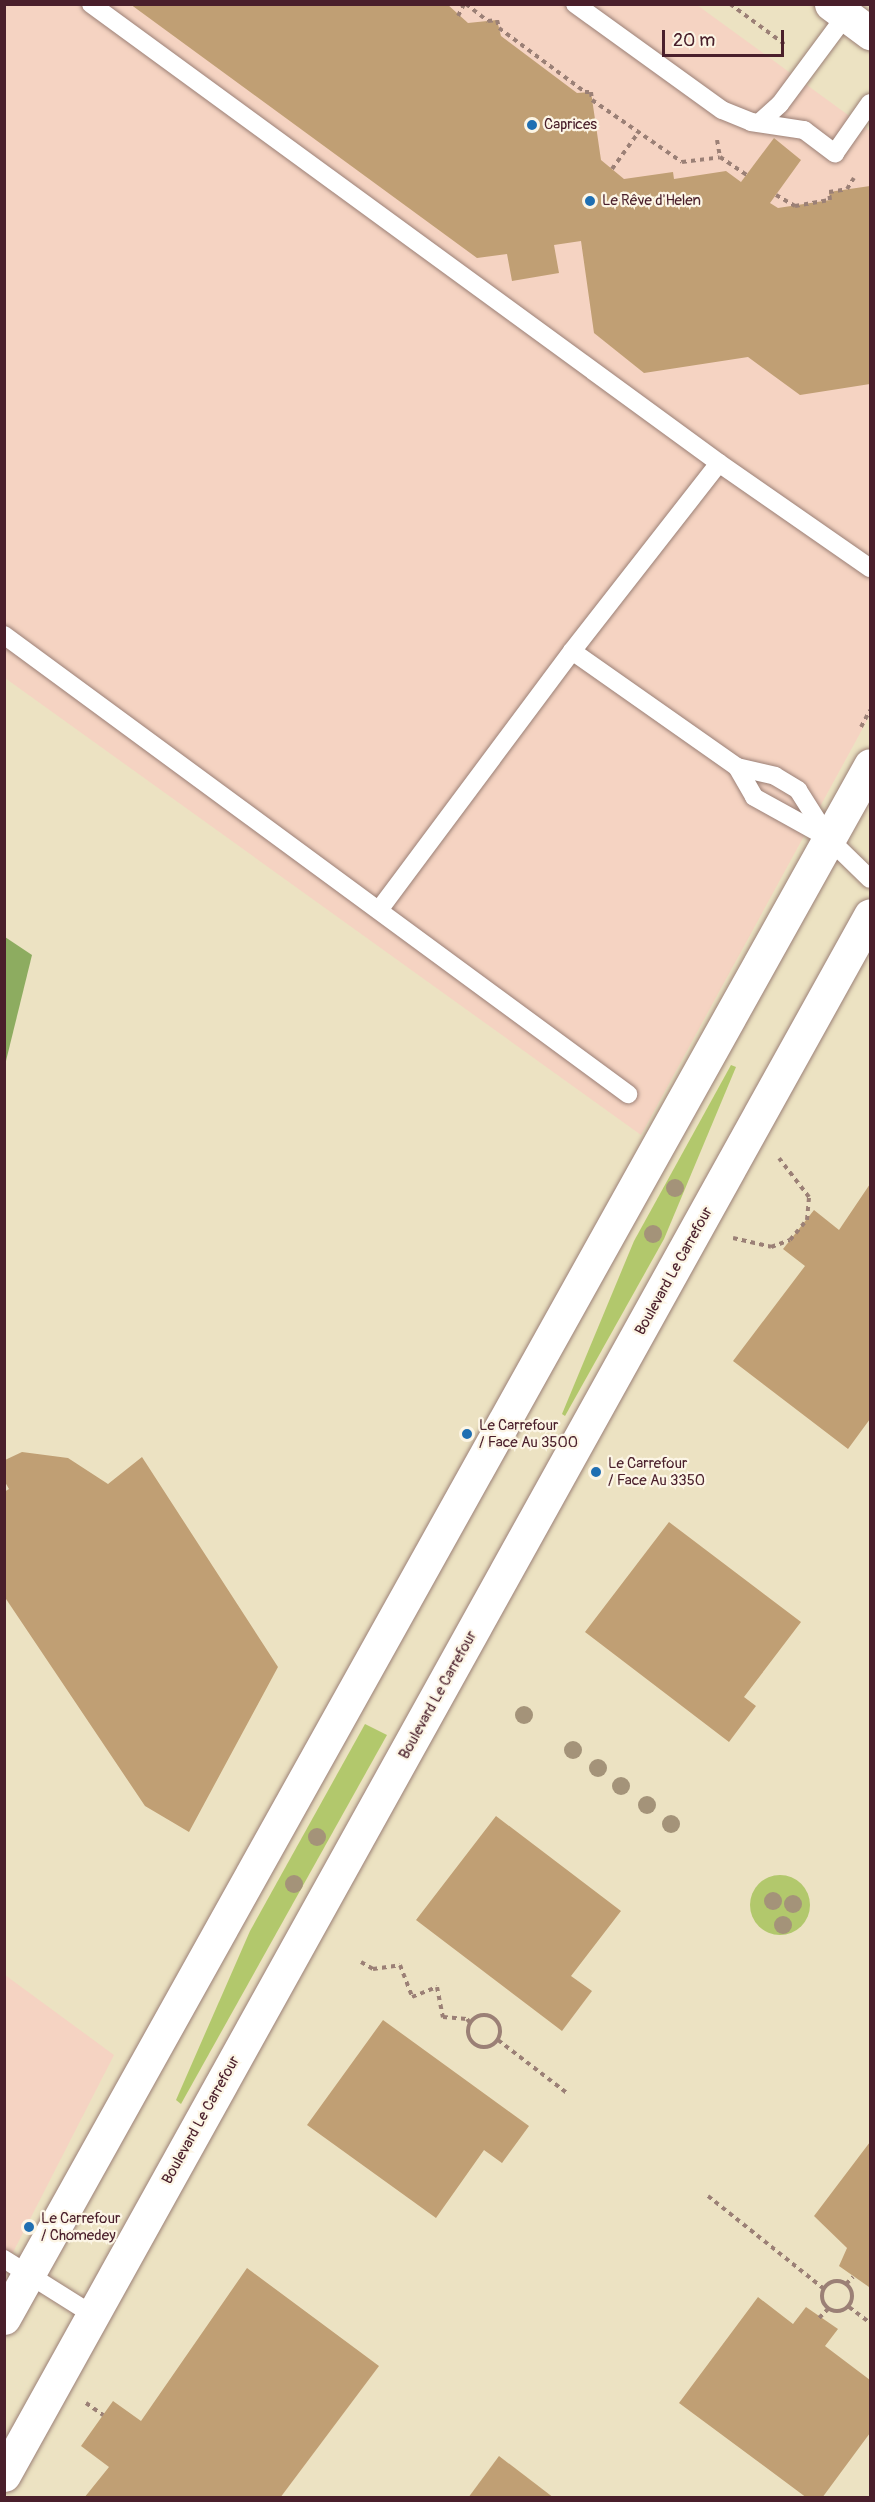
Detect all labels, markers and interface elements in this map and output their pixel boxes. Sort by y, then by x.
scale bar [665,18,786,56]
text: 20 m [673,29,715,52]
place label: Caprices [544,116,597,134]
marker: Caprices [525,118,539,132]
place label: Le Rêve d'Helen [602,192,701,210]
marker: Le Rêve d'Helen [583,194,597,208]
street label: Boulevard Le Carrefour [631,1204,717,1338]
place label: Le Carrefour / Face Au 3500 [479,1416,578,1451]
marker: Le Carrefour / Face Au 3500 [460,1427,474,1441]
place label: Le Carrefour / Face Au 3350 [608,1454,705,1489]
marker: Le Carrefour / Face Au 3350 [589,1465,603,1479]
street label: Boulevard Le Carrefour [395,1628,481,1762]
street label: Boulevard Le Carrefour [158,2053,244,2187]
place label: Le Carrefour / Chomedey [41,2209,120,2244]
marker: Le Carrefour / Chomedey [22,2220,36,2234]

